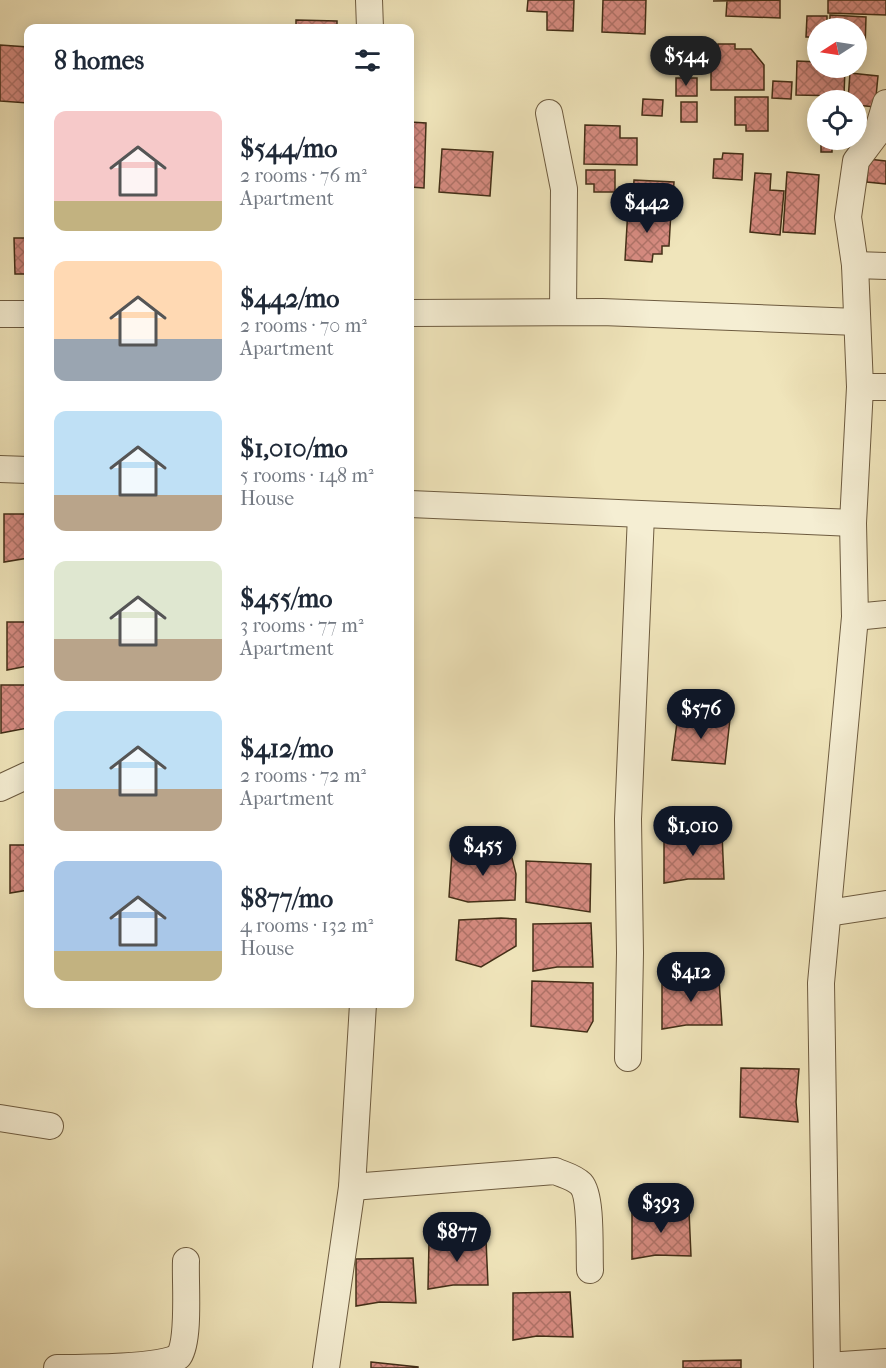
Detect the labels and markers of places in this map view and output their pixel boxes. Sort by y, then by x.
pin: $544 [650,36,722,87]
pin: $442 [611,183,683,234]
pin: $576 [665,689,737,740]
pin: $1,010 [644,806,742,857]
pin: $455 [447,826,519,877]
pin: $412 [655,952,727,1003]
pin: $393 [625,1183,697,1234]
pin: $877 [421,1212,493,1263]

